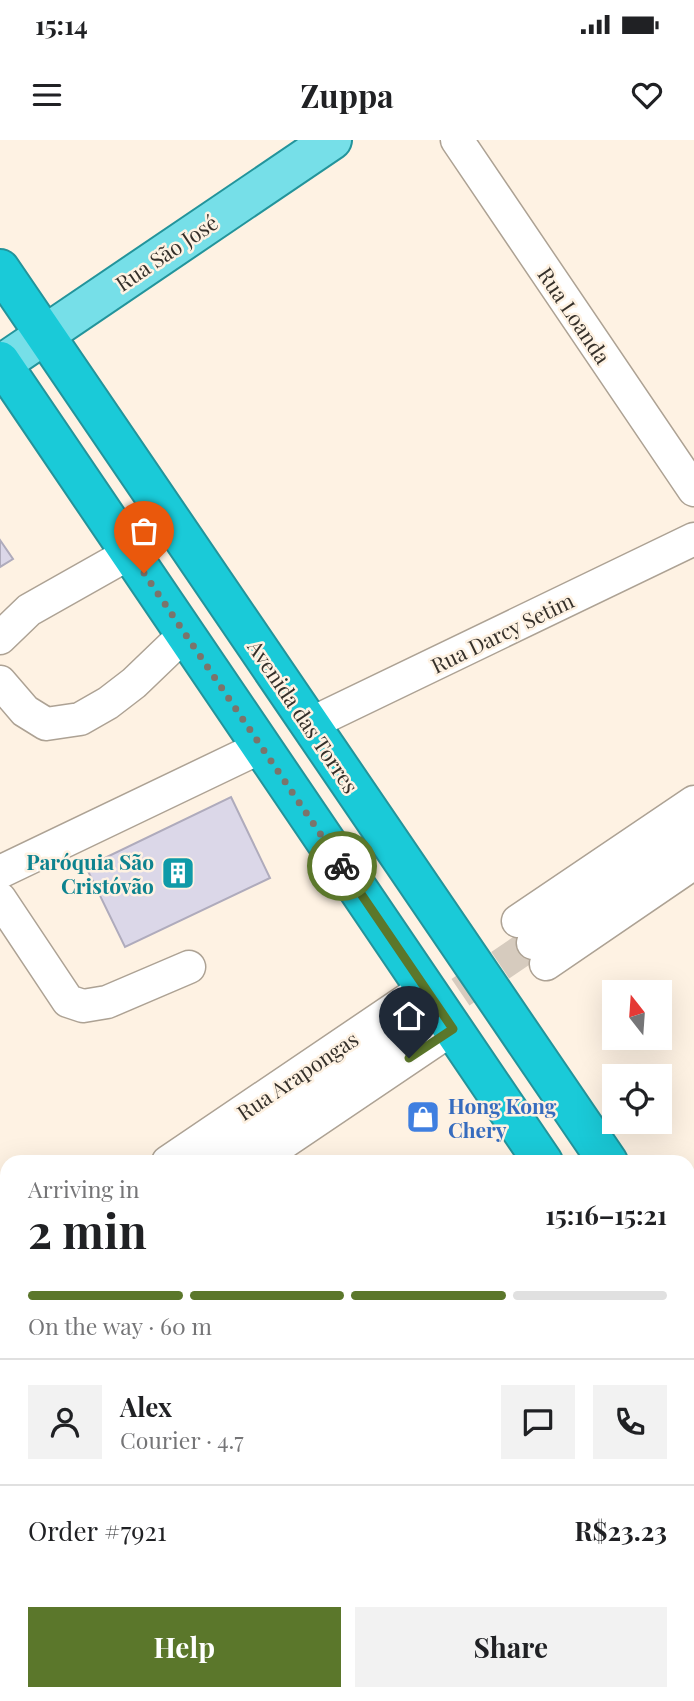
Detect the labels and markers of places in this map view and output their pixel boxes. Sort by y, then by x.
pin [114,501,174,573]
place label: Paróquia São Cristóvão [26,847,154,899]
building icon: Paróquia São Cristóvão [159,854,197,892]
pin [379,986,439,1058]
place label: Hong Kong Chery [448,1091,557,1143]
shop icon: Hong Kong Chery [404,1098,442,1136]

